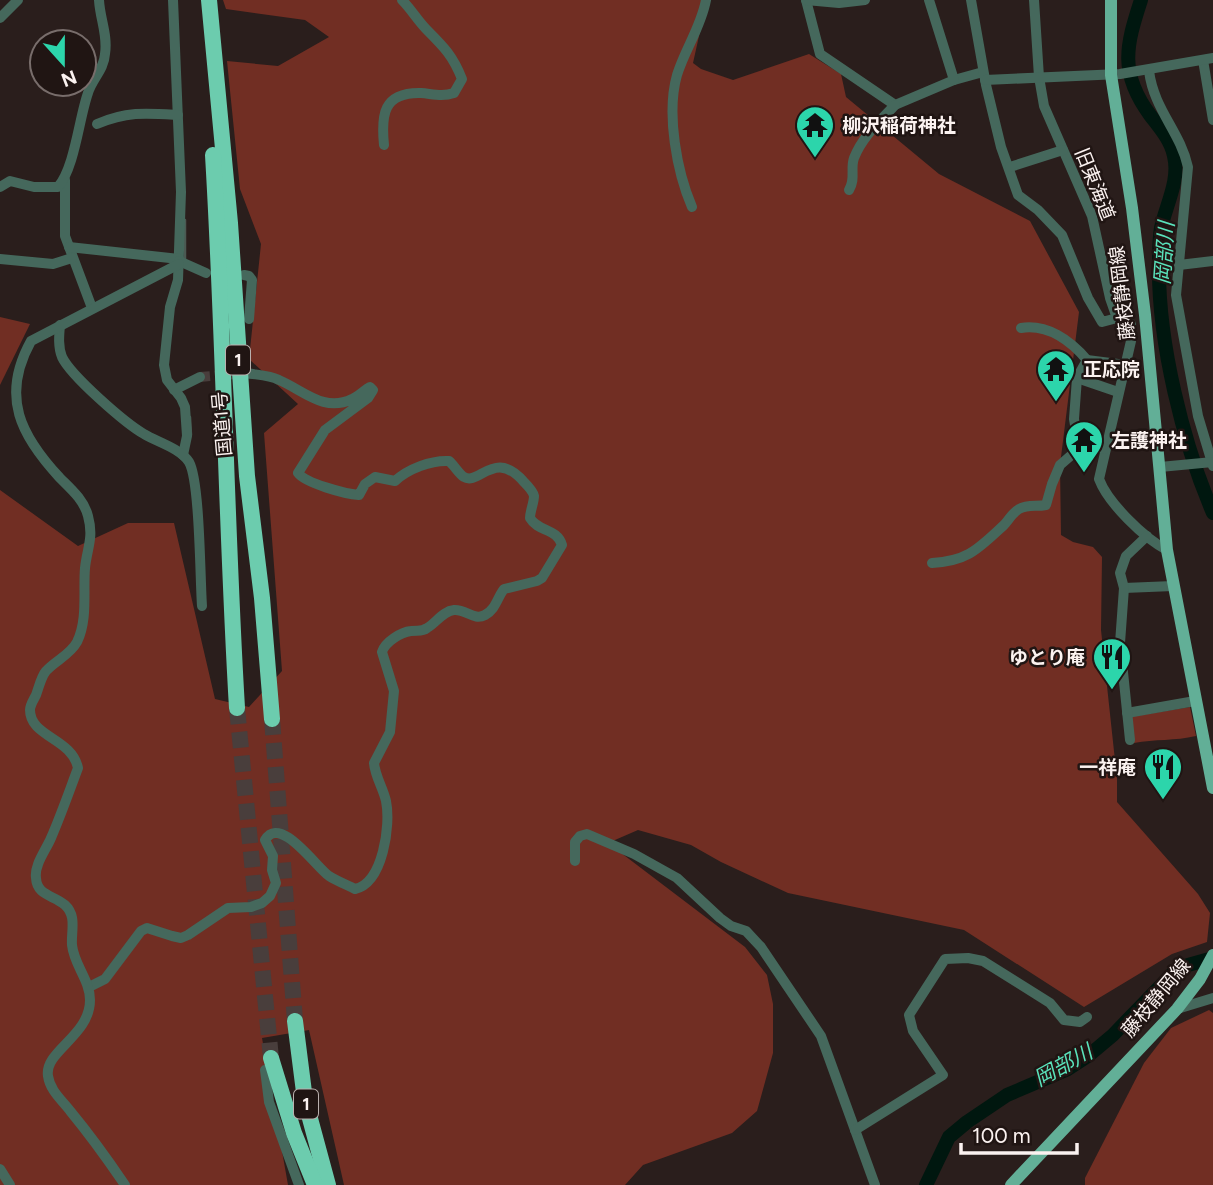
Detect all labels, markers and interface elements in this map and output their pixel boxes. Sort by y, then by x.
north arrow [28,28,98,98]
text: N [58,65,80,92]
temple icon: 柳沢稲荷神社 [794,104,836,159]
place label: 柳沢稲荷神社 [842,114,956,137]
street label: 旧東海道 [1070,144,1120,224]
water label: 岡部川 [1149,219,1179,285]
street label: 藤枝静岡線 [1105,244,1139,342]
road number: 1 [226,346,250,374]
temple icon: 正応院 [1035,348,1077,403]
place label: 正応院 [1083,358,1140,381]
street label: 国道1号 [208,391,236,457]
temple icon: 左護神社 [1063,419,1105,474]
place label: 左護神社 [1111,429,1187,452]
restaurant icon: ゆとり庵 [1091,636,1133,691]
place label: ゆとり庵 [1009,646,1085,669]
restaurant icon: 一祥庵 [1142,746,1184,801]
place label: 一祥庵 [1079,756,1136,779]
street label: 藤枝静岡線 [1117,954,1195,1042]
water label: 岡部川 [1029,1038,1098,1091]
road number: 1 [294,1090,318,1119]
scale bar [961,1112,1076,1156]
text: 100 m [972,1123,1031,1148]

